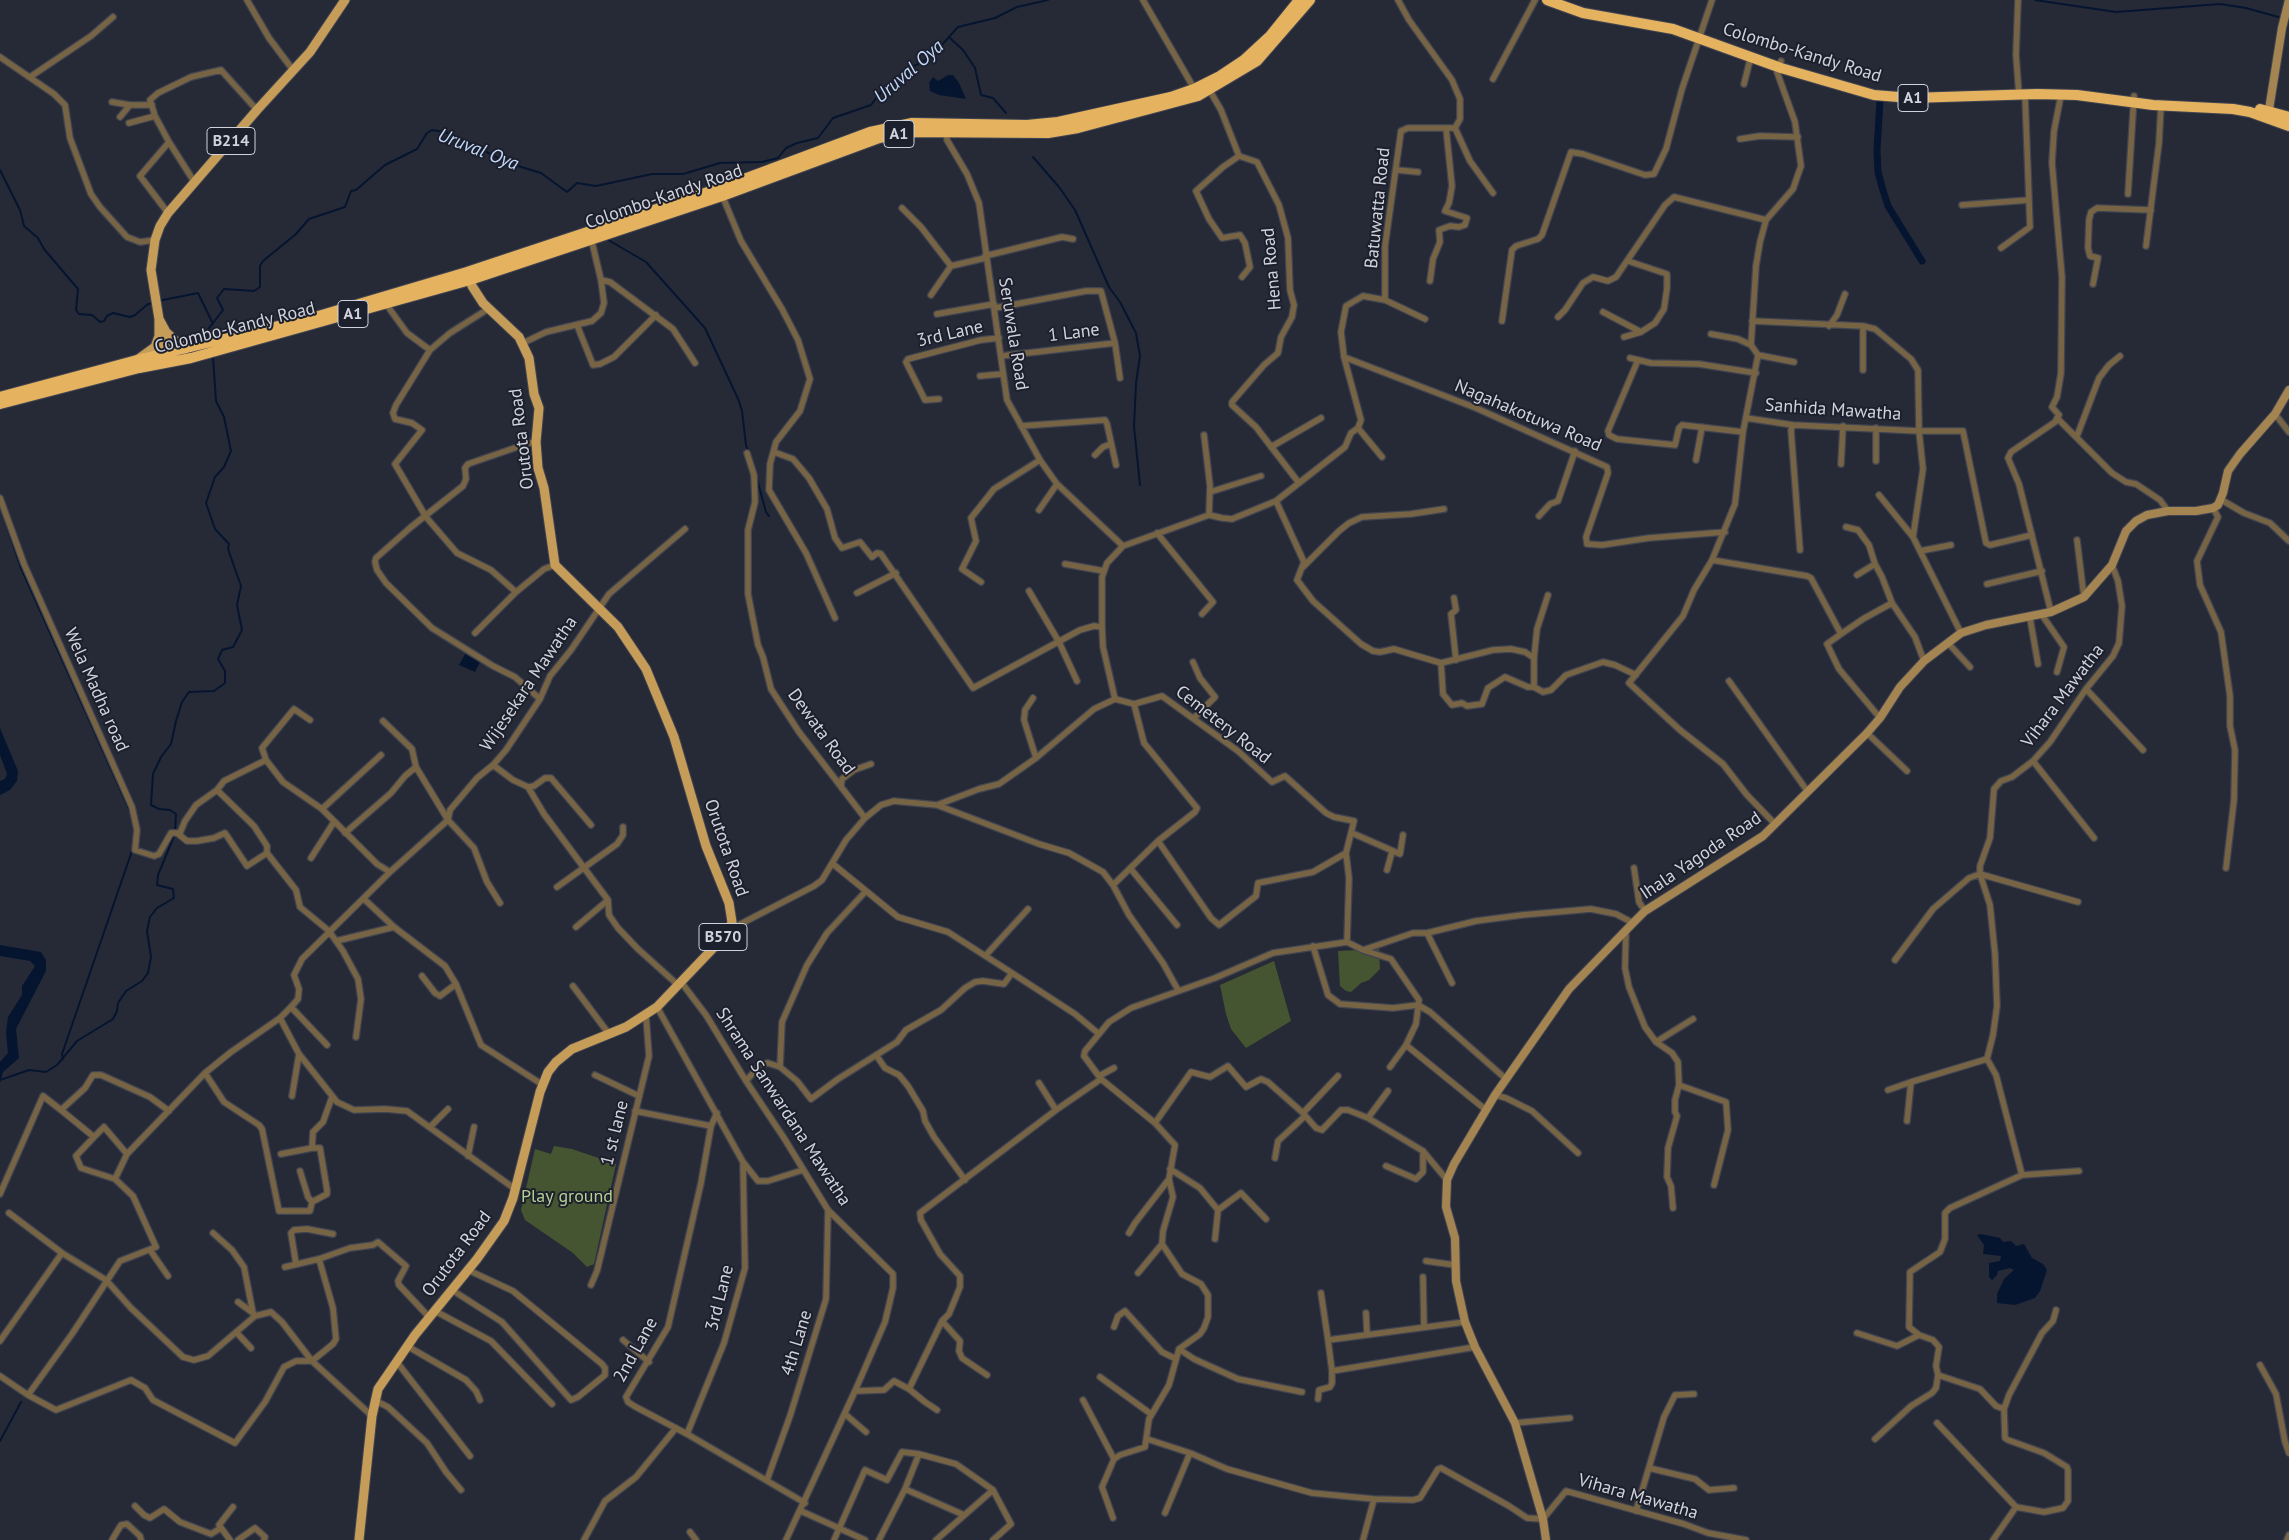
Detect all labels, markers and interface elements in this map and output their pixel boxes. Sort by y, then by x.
street label: Colombo-Kandy Road [1720,19,1884,87]
water label: Uruval Oya [869,36,949,108]
road number: A1 [1898,85,1928,112]
road number: A1 [884,120,914,148]
water label: Uruval Oya [434,124,522,176]
road number: B214 [207,128,255,154]
street label: Batuwatta Road [1361,146,1395,270]
street label: Colombo-Kandy Road [583,160,745,234]
street label: Hena Road [1258,227,1286,311]
street label: Seruwala Road [993,276,1033,392]
street label: Colombo-Kandy Road [152,298,318,358]
road number: A1 [338,300,368,328]
street label: 3rd Lane [915,316,985,352]
street label: 1 Lane [1047,319,1101,347]
street label: Nagahakotuwa Road [1451,375,1605,457]
street label: Orutota Road [505,387,539,491]
street label: Sanhida Mawatha [1764,394,1902,426]
street label: Wijesekara Mawatha [476,612,582,756]
street label: Wela Madha road [59,625,133,755]
street label: Vihara Mawatha [2017,640,2109,752]
street label: Cemetery Road [1171,681,1275,769]
street label: Dewata Road [783,685,859,779]
street label: Orutota Road [699,796,753,900]
street label: Ihala Yagoda Road [1636,807,1766,905]
road number: B570 [699,924,747,950]
street label: Shrama Sanwardana Mawatha [711,1004,855,1210]
street label: 1 st lane [597,1098,633,1168]
park label: Play ground [521,1186,613,1208]
street label: Orutota Road [418,1207,496,1301]
street label: 3rd Lane [701,1263,739,1333]
street label: 4th Lane [777,1308,817,1378]
street label: 2nd Lane [609,1314,663,1386]
street label: Vihara Mawatha [1575,1470,1701,1524]

